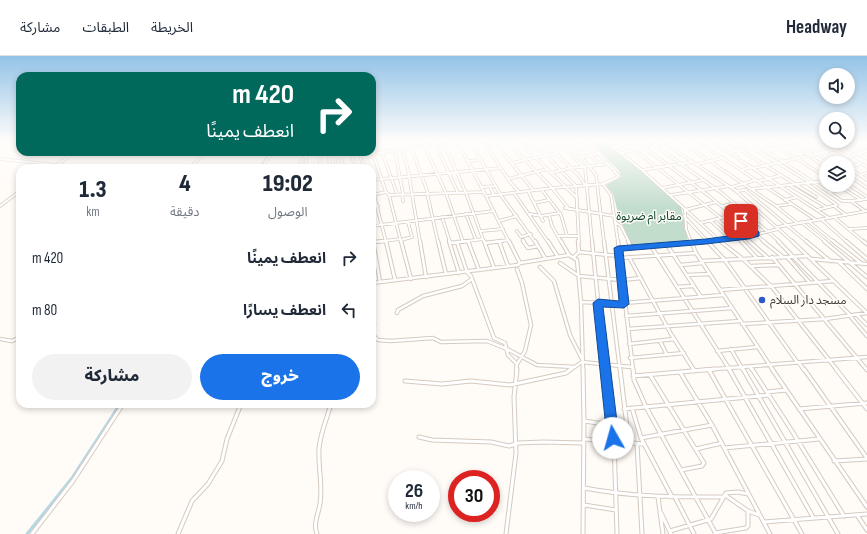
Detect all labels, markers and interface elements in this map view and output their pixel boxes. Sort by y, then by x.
text: Headway [786,16,847,39]
text: مشاركة [20,19,60,36]
text: الطبقات [82,19,129,36]
text: الخريطة [151,19,193,36]
map controls [819,68,855,192]
button: sound [819,68,855,104]
text: 420 m [232,78,294,111]
icon: right [308,88,360,140]
button: search [819,112,855,148]
text: انعطف يمينًا [206,121,294,142]
button: layers [819,156,855,192]
text: 4 [179,169,191,198]
text: 19:02 [263,169,313,198]
text: 1.3 [79,175,107,204]
text: km [86,204,100,220]
text: دقيقة [170,204,200,220]
text: الوصول [268,204,308,220]
pin [724,204,758,238]
park label: مقابر ام ضريوة [616,209,682,225]
icon: arrive [730,210,752,232]
icon: right [338,247,360,269]
text: 420 m [32,249,63,268]
text: انعطف يمينًا [247,249,326,268]
place label: مسجد دار السلام [770,293,847,309]
marker: مسجد دار السلام [757,295,767,305]
icon: left [338,299,360,321]
text: 80 m [32,301,57,320]
text: انعطف يسارًا [243,301,326,320]
button: مشاركة [32,354,192,400]
button: خروج [200,354,360,400]
position arrow [592,417,634,459]
speed limit sign: 30 [448,470,500,522]
text: 26 [405,479,423,503]
text: km/h [405,500,423,512]

